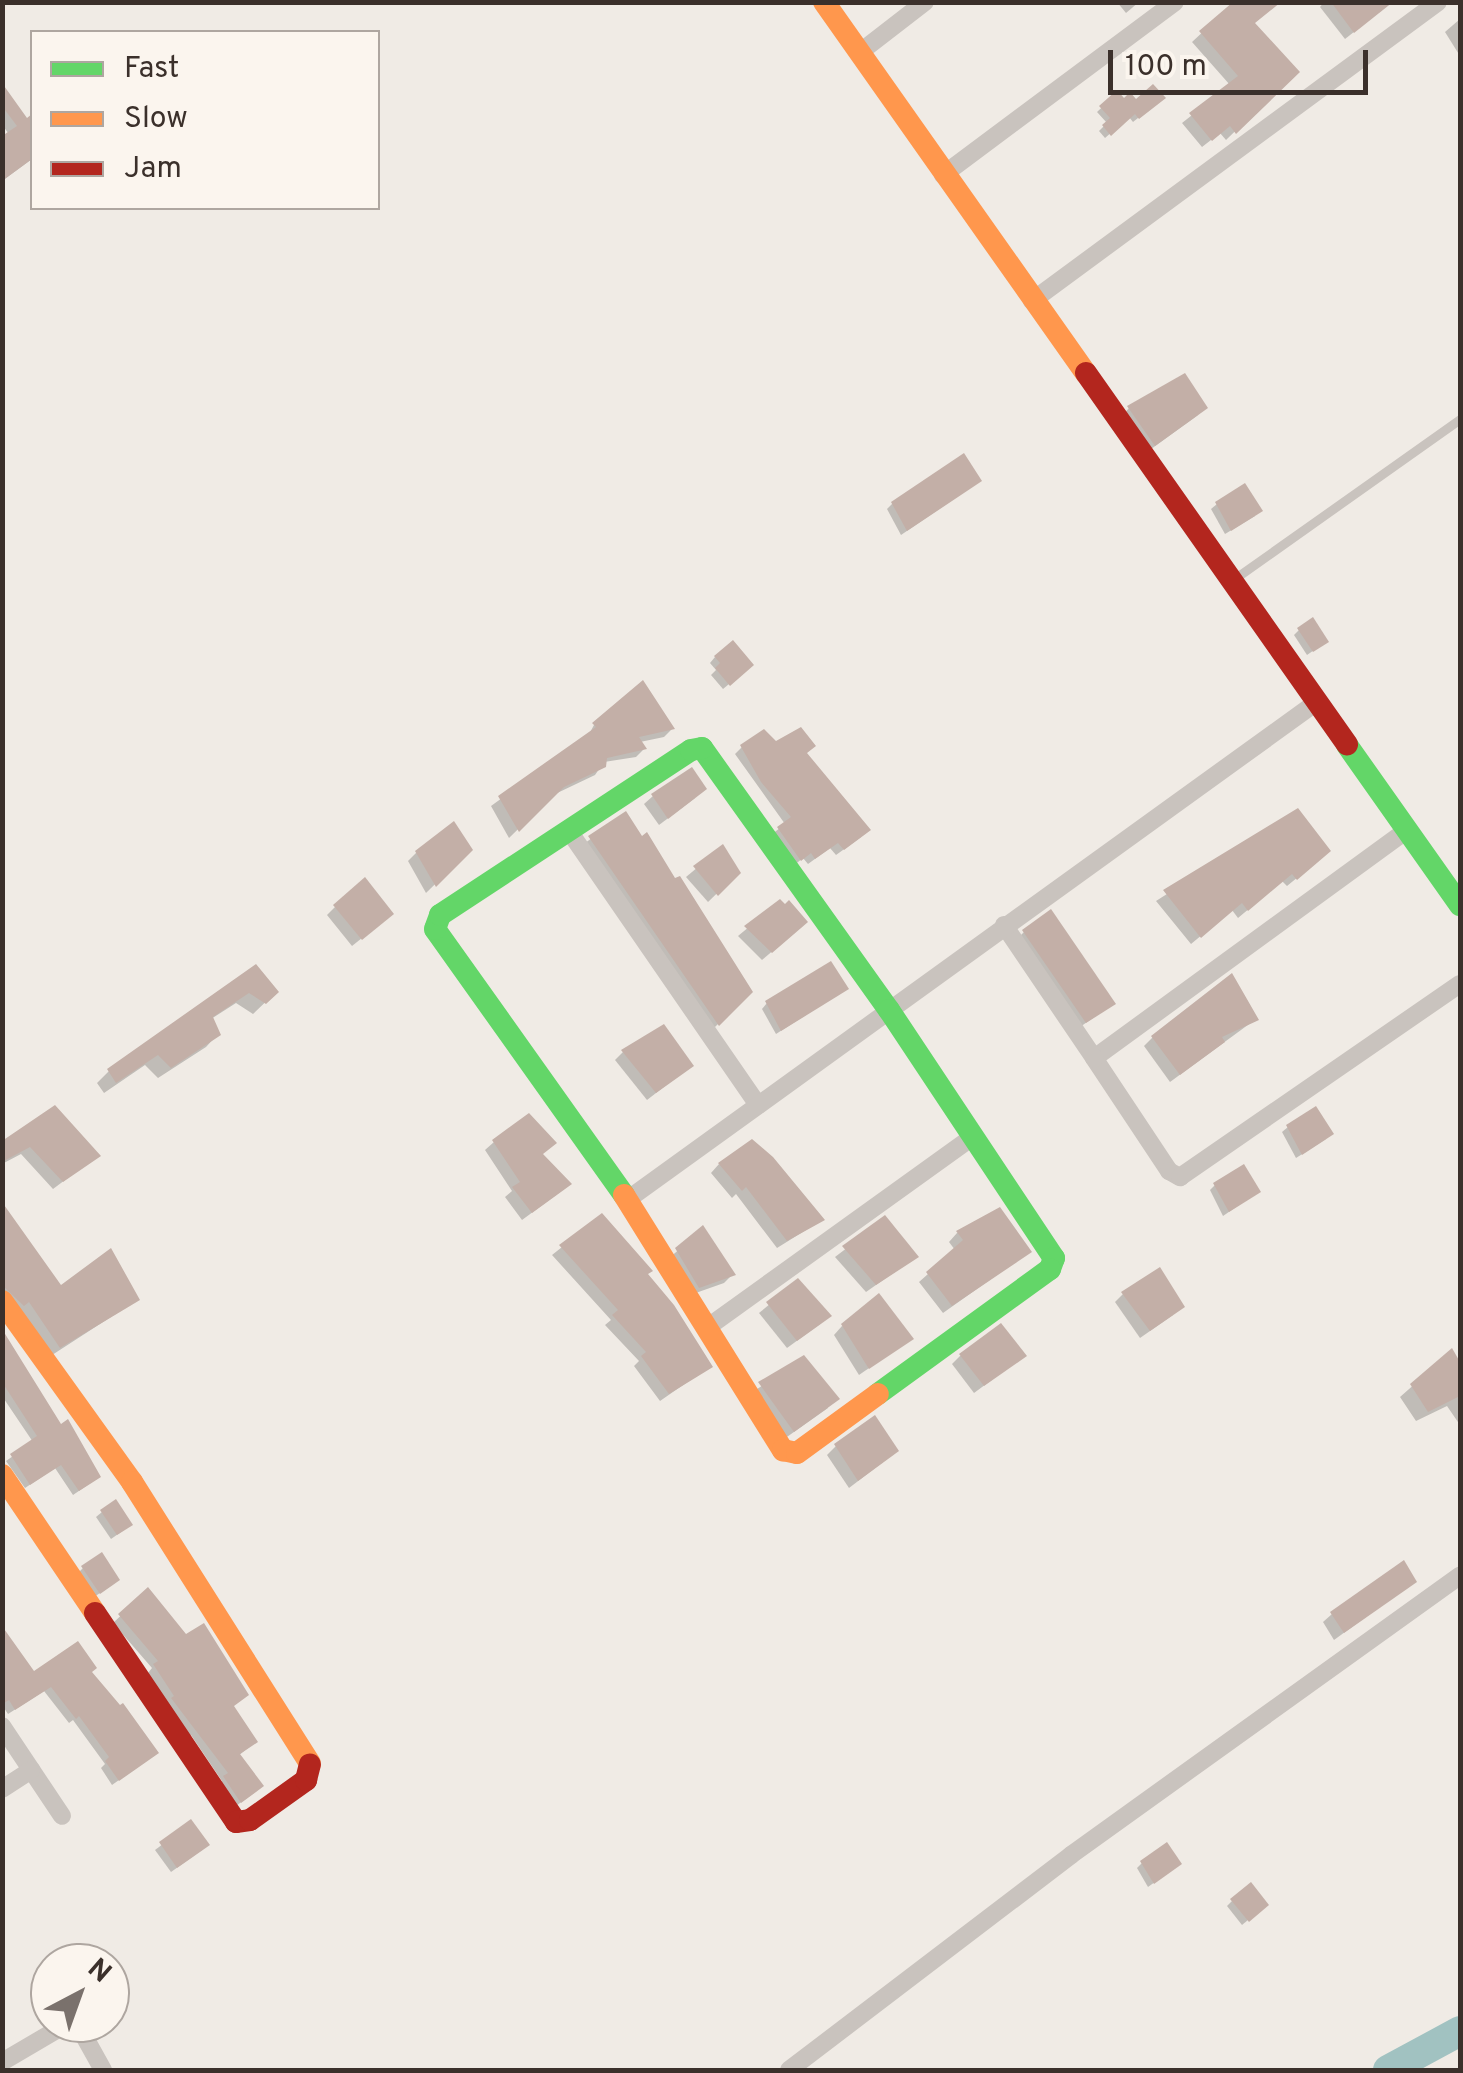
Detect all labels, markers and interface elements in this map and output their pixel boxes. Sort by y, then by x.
legend [30,30,380,210]
scale bar [1113,30,1373,92]
text: 100 m [1125,49,1207,86]
text: Fast [124,51,179,88]
text: Slow [124,101,188,138]
text: Jam [124,151,182,188]
north arrow [30,1943,130,2043]
text: N [79,1952,118,1992]

